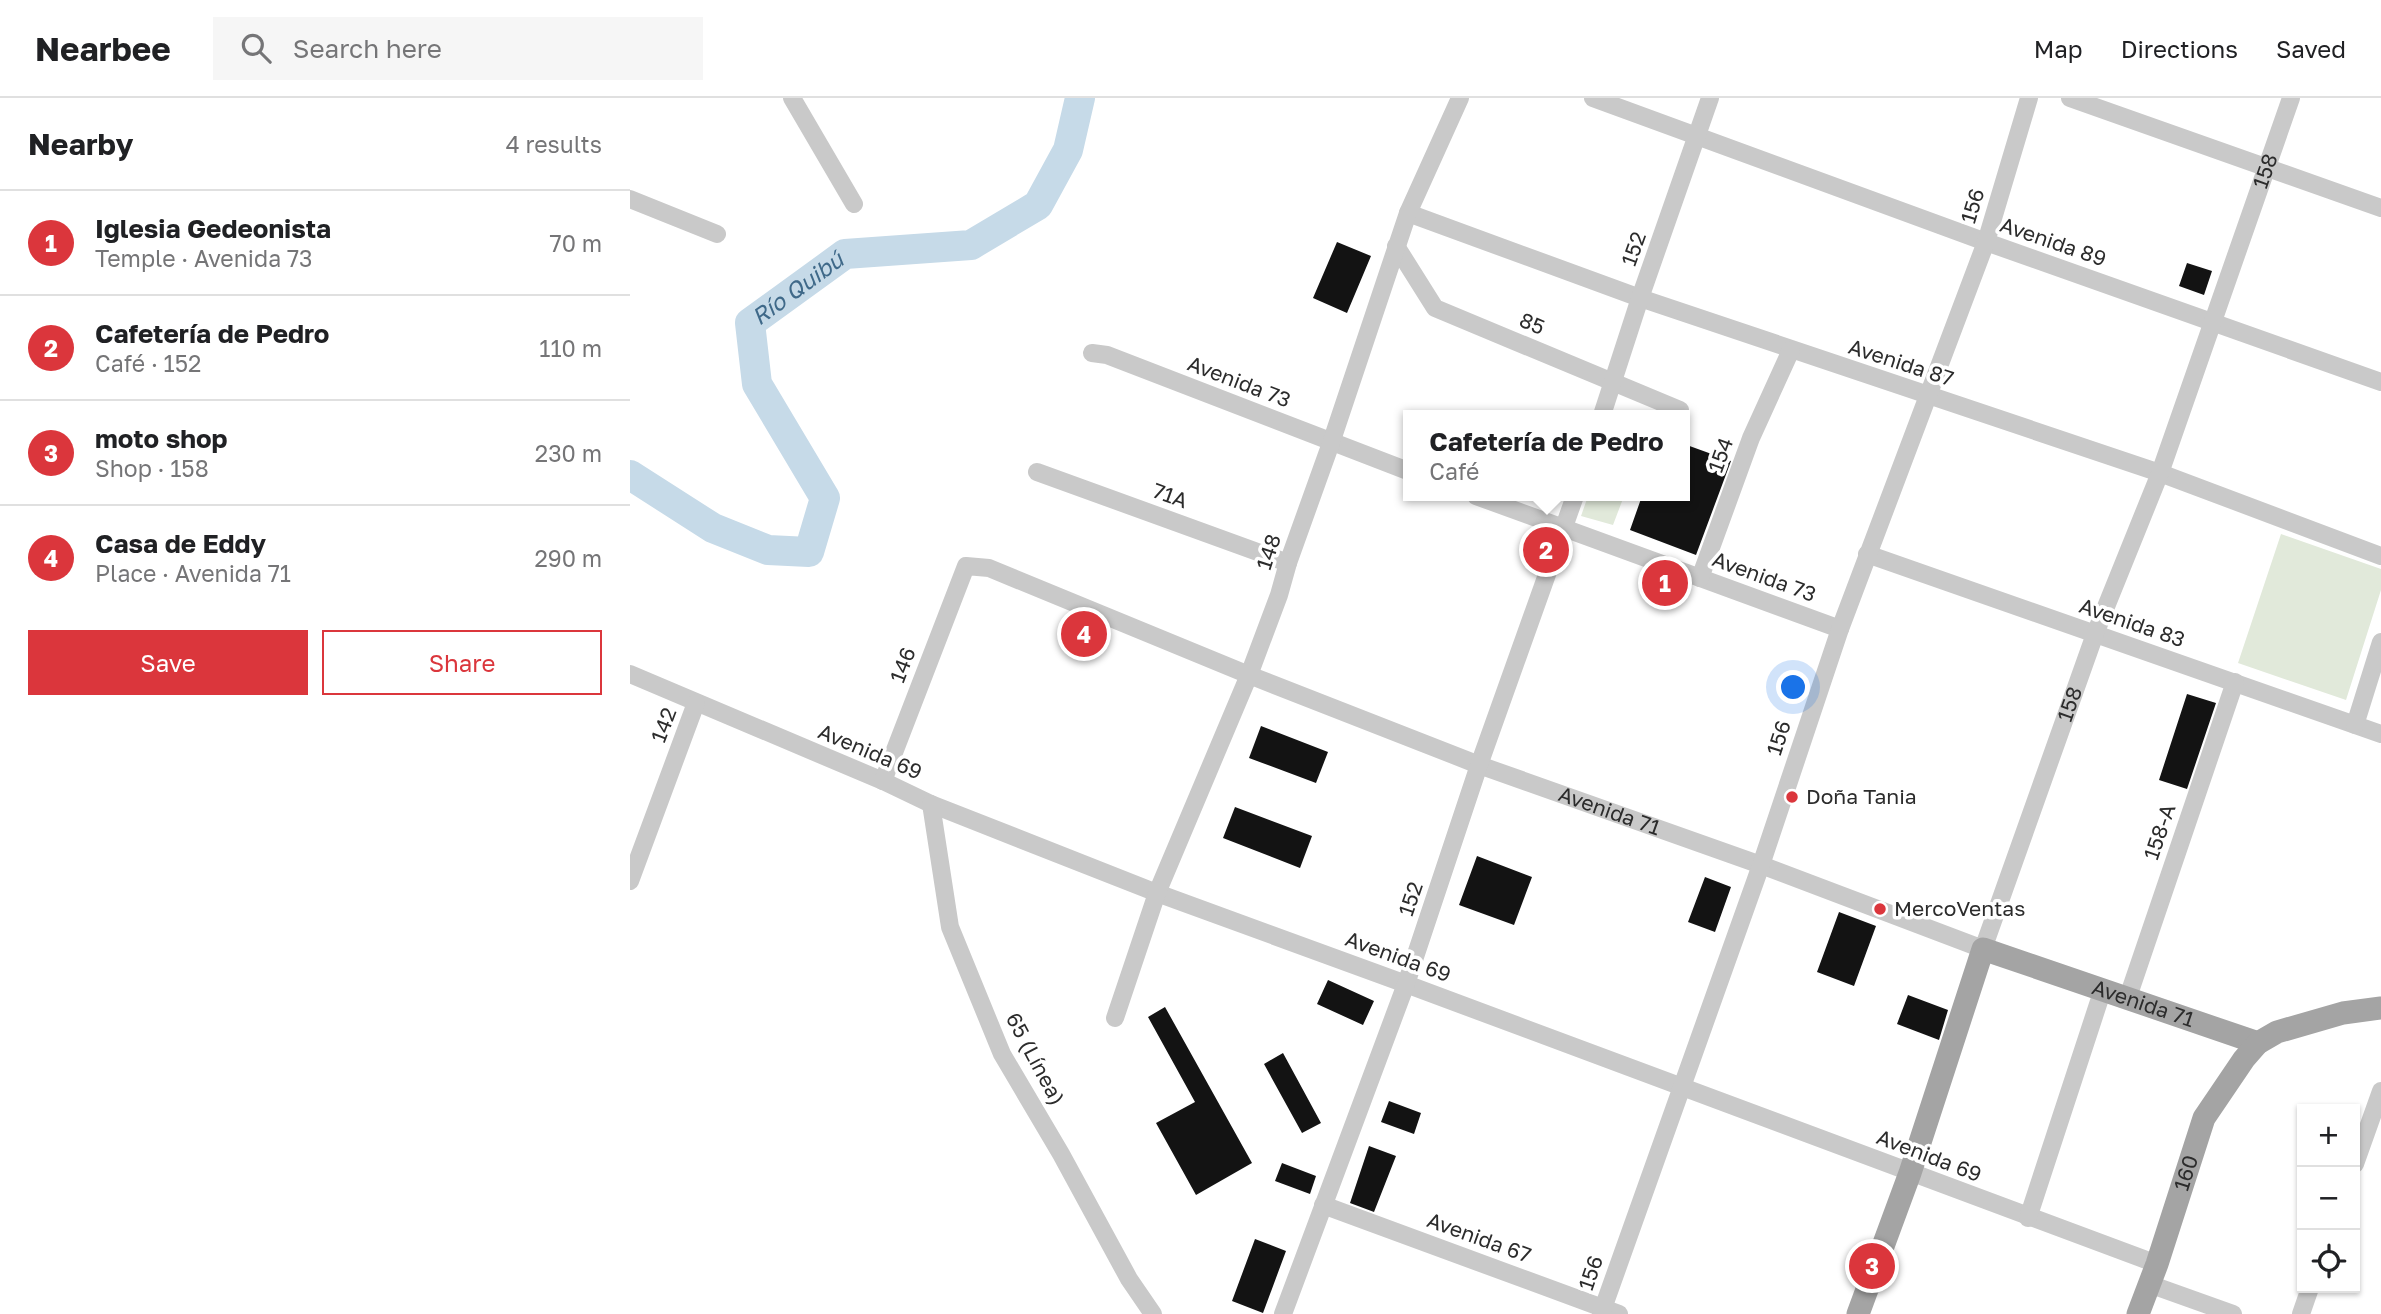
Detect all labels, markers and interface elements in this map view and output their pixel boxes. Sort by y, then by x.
search box [213,17,703,80]
text: Nearbee [35,29,171,68]
icon: search [237,29,275,67]
text: Search here [293,33,442,64]
text: Map [2034,34,2083,63]
text: Directions [2121,34,2238,63]
text: Saved [2276,34,2346,63]
text: Nearby [28,126,133,162]
text: 4 results [506,130,602,158]
street label: 158 [2246,150,2283,192]
street label: 156 [1954,185,1990,226]
street label: Avenida 89 [1997,211,2110,271]
text: Iglesia Gedeonista [95,213,331,244]
street label: 152 [1615,228,1651,269]
text: 1 [45,229,57,257]
text: 70 m [549,229,602,257]
text: Temple · Avenida 73 [95,244,313,272]
water label: Río Quibú [746,244,850,330]
street label: 85 [1516,306,1549,340]
text: Cafetería de Pedro [95,318,329,349]
street label: Avenida 87 [1846,333,1957,391]
text: 2 [44,334,58,362]
text: 110 m [539,334,602,362]
text: Café · 152 [95,349,201,377]
street label: Avenida 73 [1184,350,1295,413]
popup [1403,410,1690,501]
text: moto shop [95,423,228,454]
text: Cafetería de Pedro [1429,426,1664,457]
street label: 154 [1702,434,1738,476]
text: 3 [44,439,58,467]
text: 230 m [535,439,602,467]
text: Shop · 158 [95,454,209,482]
text: Café [1429,457,1479,485]
street label: 71A [1149,477,1191,513]
pin: 2 [1523,524,1569,576]
text: Casa de Eddy [95,528,266,559]
street label: 148 [1250,531,1286,573]
text: 4 [44,544,58,572]
text: 290 m [534,544,602,572]
street label: Avenida 73 [1709,545,1820,607]
pin: 1 [1642,557,1688,609]
text: Place · Avenida 71 [95,559,291,587]
street label: Avenida 83 [2076,592,2189,652]
pin: 4 [1061,608,1107,660]
button: Save [28,630,308,695]
button: Share [322,630,602,695]
street label: 146 [884,643,921,686]
your location [1776,670,1810,704]
street label: 158 [2051,683,2087,725]
street label: 142 [645,704,682,746]
street label: 156 [1760,717,1796,758]
street label: Avenida 69 [815,718,926,785]
street label: Avenida 71 [1555,780,1664,840]
place label: Doña Tania [1806,783,1917,809]
marker: Doña Tania [1784,789,1800,805]
street label: 158-A [2137,800,2181,863]
street label: 152 [1392,878,1428,919]
place label: MercoVentas [1894,895,2025,921]
marker: MercoVentas [1872,901,1888,917]
street label: Avenida 69 [1342,925,1455,987]
street label: Avenida 71 [2089,973,2198,1032]
street label: 65 (Línea) [1001,1008,1071,1109]
map controls [2297,1104,2360,1293]
button: + [2297,1104,2360,1167]
street label: Avenida 69 [1873,1123,1986,1187]
street label: 160 [2167,1152,2203,1194]
button: − [2297,1167,2360,1230]
street label: Avenida 67 [1424,1206,1535,1268]
button: locate [2297,1230,2360,1293]
pin: 3 [1849,1240,1895,1292]
street label: 156 [1572,1252,1608,1293]

